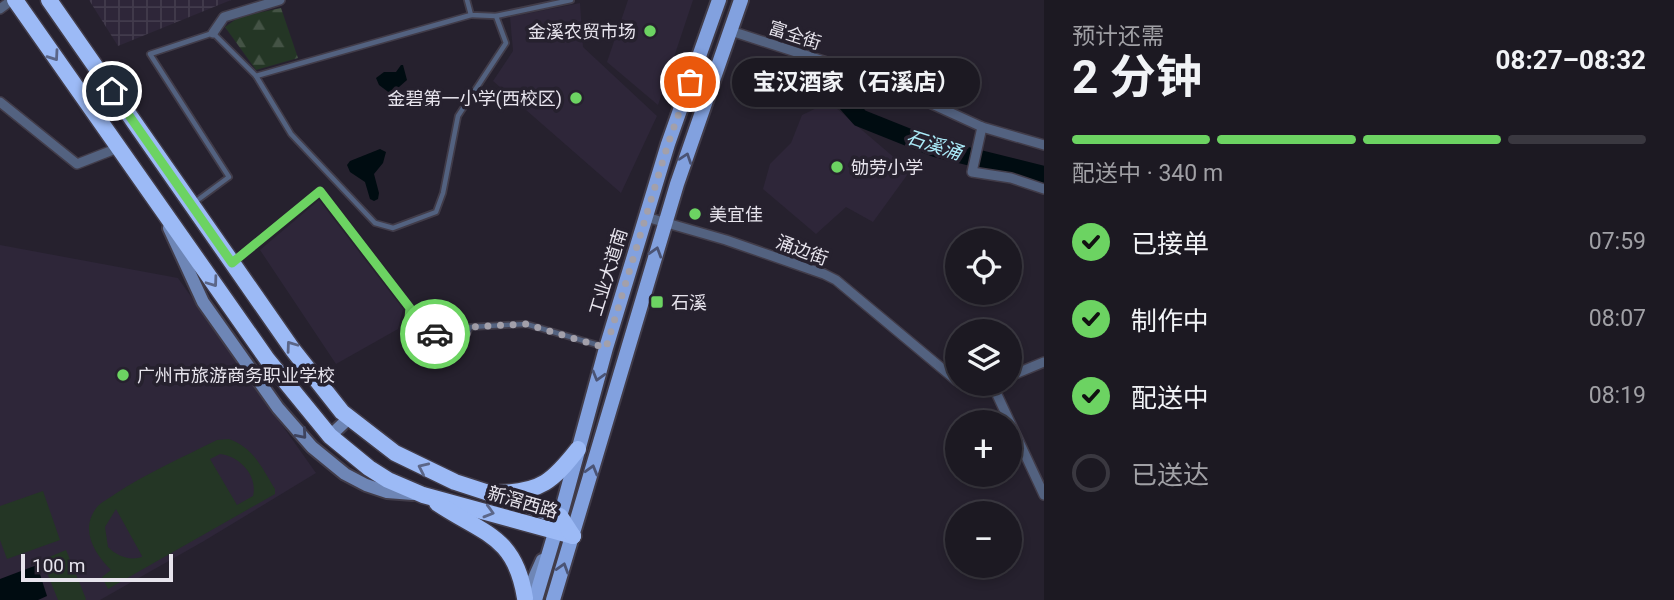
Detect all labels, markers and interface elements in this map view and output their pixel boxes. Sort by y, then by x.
street label: 富全街 [766,17,824,53]
place label: 金溪农贸市场 [528,21,636,42]
marker: 金溪农贸市场 [642,23,658,39]
text: 预计还需 [1072,23,1164,50]
text: 08:27–08:32 [1496,45,1646,75]
one-way arrow [46,48,58,61]
text: 2 分钟 [1072,50,1202,104]
pin [660,52,720,112]
callout: 宝汉酒家（石溪店） [732,57,980,106]
pin [82,61,142,121]
icon: bag [671,63,709,101]
text: 宝汉酒家（石溪店） [753,69,960,96]
icon: home [93,72,131,110]
place label: 金碧第一小学(西校区) [388,88,562,110]
marker: 金碧第一小学(西校区) [568,90,584,106]
water label: 石溪涌 [903,125,967,165]
one-way arrow [678,152,692,164]
place label: 劬劳小学 [851,157,923,178]
marker: 劬劳小学 [829,159,845,175]
text: 配送中 · 340 m [1072,160,1223,187]
place label: 美宜佳 [709,204,763,225]
marker: 美宜佳 [687,206,703,222]
icon: check [1072,223,1110,261]
street label: 工业大道南 [585,226,631,318]
map controls [945,228,1022,578]
button: locate [945,228,1022,305]
text: 07:59 [1589,228,1646,255]
text: 已接单 [1131,229,1209,259]
street label: 涌边街 [773,231,831,269]
one-way arrow [648,246,663,258]
one-way arrow [205,274,217,287]
place label: 石溪 [671,292,707,313]
marker: 石溪 [649,294,665,310]
courier [400,299,470,369]
icon: check [1072,300,1110,338]
text: 08:07 [1589,305,1646,332]
text: 制作中 [1131,306,1209,336]
icon: car [416,315,454,353]
button: layers [945,319,1022,396]
one-way arrow [287,341,299,354]
place label: 广州市旅游商务职业学校 [137,365,335,386]
marker: 广州市旅游商务职业学校 [115,367,131,383]
one-way arrow [591,370,606,382]
icon: check [1072,377,1110,415]
text: 08:19 [1589,382,1646,409]
text: 配送中 [1131,383,1209,413]
button: + [945,410,1022,487]
one-way arrow [293,426,306,439]
text: 已送达 [1131,460,1209,490]
one-way arrow [418,462,430,476]
one-way arrow [584,464,598,476]
street label: 新滘西路 [486,482,560,522]
button: − [945,501,1022,578]
one-way arrow [483,504,495,518]
scale bar [21,551,173,583]
text: 100 m [32,554,85,577]
one-way arrow [555,562,570,574]

